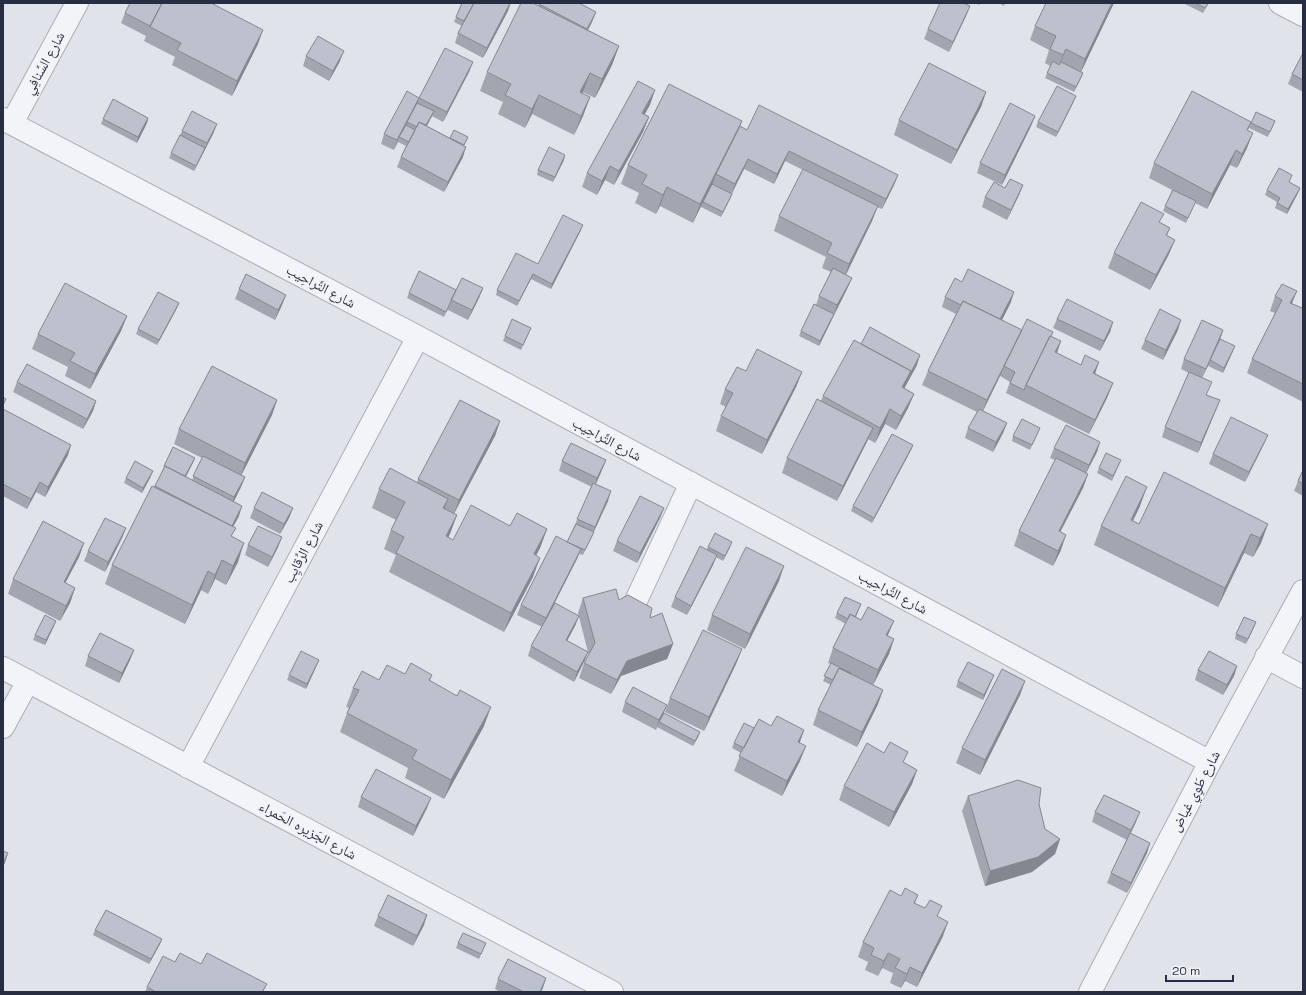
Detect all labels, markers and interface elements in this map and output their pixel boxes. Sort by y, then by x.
street label: شارع السِّنافِي [19,28,71,99]
street label: شارع التَّراحِيب [283,260,359,313]
street label: شارع التَّراحِيب [569,413,645,466]
street label: شارع الرِّقايِب [279,518,328,587]
street label: شارع التَّراحِيب [855,566,931,619]
street label: شارع طَوِي غياض [1166,747,1226,836]
street label: شارع الجَزيره الحَمراء [256,797,360,864]
scale bar [1166,957,1233,983]
text: 20 m [1172,963,1200,979]

